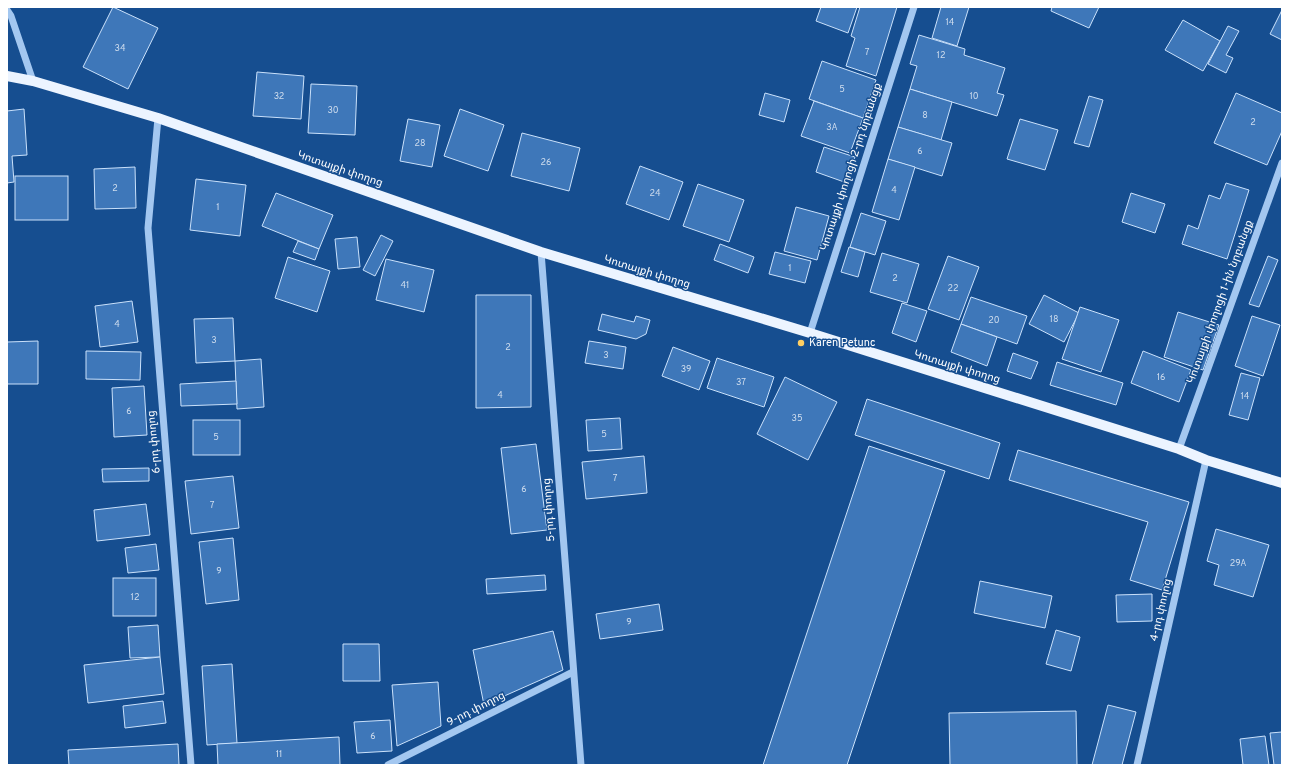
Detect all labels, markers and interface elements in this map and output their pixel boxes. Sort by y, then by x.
house number: 14 [946,17,955,28]
house number: 34 [114,43,126,54]
house number: 7 [865,47,870,58]
house number: 12 [937,50,945,61]
street label: Կոտայքի փողոցի 2-րդ նրբանցք [817,81,885,253]
house number: 5 [839,84,845,95]
house number: 32 [274,91,284,102]
house number: 10 [969,91,979,102]
house number: 30 [327,105,339,116]
house number: 8 [922,110,928,121]
house number: 2 [1250,117,1256,128]
house number: 3A [826,122,838,133]
house number: 28 [414,138,426,149]
house number: 6 [917,146,923,157]
street label: Կոտայքի փողոց [295,148,385,190]
house number: 26 [541,157,551,168]
house number: 2 [112,183,118,194]
house number: 4 [891,185,897,196]
house number: 24 [649,188,661,199]
house number: 1 [216,202,220,213]
street label: Կոտայքի փողոցի 1-ին նրբանցք [1184,218,1256,386]
street label: Կոտայքի փողոց [602,252,692,292]
house number: 1 [788,263,792,274]
house number: 2 [892,273,898,284]
house number: 41 [401,280,409,291]
house number: 22 [947,283,959,294]
house number: 18 [1050,314,1058,325]
house number: 20 [988,315,1000,326]
house number: 4 [114,319,120,330]
house number: 3 [211,335,217,346]
place label: Karen Petunc [809,336,876,350]
marker: Karen Petunc [796,338,806,348]
house number: 2 [505,342,511,353]
street label: Կոտայքի փողոց [912,347,1002,387]
house number: 3 [603,350,609,361]
house number: 39 [681,364,691,375]
house number: 16 [1157,372,1165,383]
house number: 37 [736,377,746,388]
house number: 4 [497,390,503,401]
house number: 14 [1241,391,1250,402]
house number: 6 [126,406,132,417]
street label: 6-րդ փողոց [144,410,164,474]
house number: 35 [791,413,803,424]
house number: 5 [601,429,607,440]
house number: 5 [213,432,219,443]
house number: 7 [613,473,618,484]
street label: 5-րդ փողոց [540,478,558,542]
house number: 6 [521,484,527,495]
house number: 7 [210,500,215,511]
house number: 29А [1230,558,1246,569]
house number: 9 [216,566,222,577]
street label: 4-րդ փողոց [1147,577,1175,643]
house number: 12 [131,592,139,603]
house number: 9 [626,617,632,628]
street label: 9-րդ փողոց [445,688,507,730]
house number: 6 [370,731,376,742]
house number: 11 [276,749,282,760]

